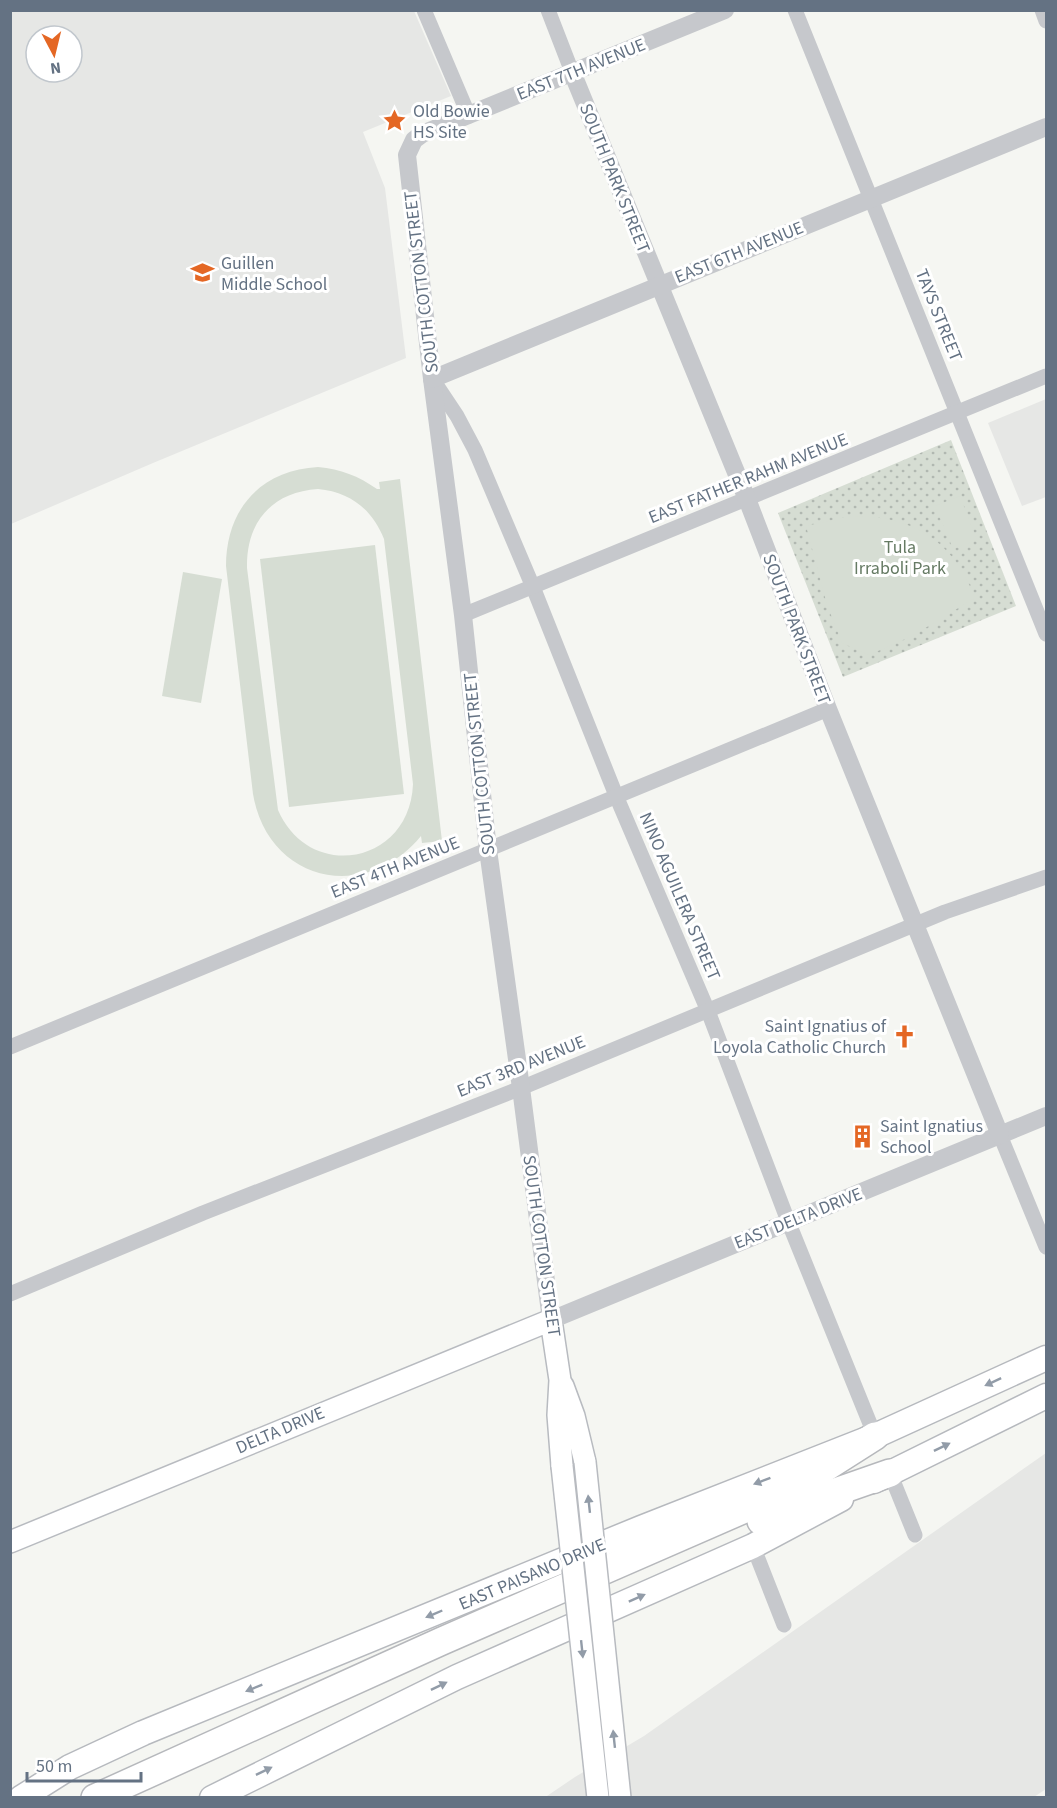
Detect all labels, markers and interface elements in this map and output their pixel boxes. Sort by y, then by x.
north arrow [24,24,84,84]
street label: EAST 7TH AVENUE [513,32,649,107]
text: N [49,56,62,79]
place label: Old Bowie HS Site [413,99,490,145]
street label: SOUTH PARK STREET [573,100,656,257]
place icon: Old Bowie HS Site [382,108,408,134]
street label: SOUTH COTTON STREET [398,189,445,374]
street label: EAST 6TH AVENUE [671,215,807,290]
place label: Guillen Middle School [221,251,327,297]
school or university icon: Guillen Middle School [190,260,216,286]
street label: TAYS STREET [909,265,969,365]
street label: EAST FATHER RAHM AVENUE [645,427,852,530]
park label: Tula Irraboli Park [854,535,946,581]
street label: SOUTH PARK STREET [756,550,837,708]
street label: SOUTH COTTON STREET [457,671,502,856]
street label: NINO AGUILERA STREET [633,808,726,984]
street label: EAST 4TH AVENUE [327,830,463,905]
place label: Saint Ignatius of Loyola Catholic Church [713,1014,887,1060]
church icon: Saint Ignatius of Loyola Catholic Church [891,1023,917,1049]
street label: EAST 3RD AVENUE [453,1029,589,1104]
place label: Saint Ignatius School [880,1114,983,1160]
building icon: Saint Ignatius School [849,1123,875,1149]
street label: SOUTH COTTON STREET [516,1154,567,1339]
street label: EAST DELTA DRIVE [730,1181,866,1256]
one-way arrow [984,1377,1002,1387]
street label: DELTA DRIVE [232,1401,328,1460]
one-way arrow [934,1443,951,1452]
one-way arrow [753,1477,771,1486]
one-way arrow [584,1494,594,1513]
street label: EAST PAISANO DRIVE [455,1532,609,1617]
one-way arrow [628,1593,645,1602]
one-way arrow [425,1609,443,1619]
one-way arrow [577,1640,587,1659]
one-way arrow [431,1681,448,1690]
one-way arrow [245,1683,263,1693]
one-way arrow [609,1730,619,1749]
scale bar [27,1745,141,1783]
text: 50 m [36,1754,72,1779]
one-way arrow [256,1767,273,1776]

